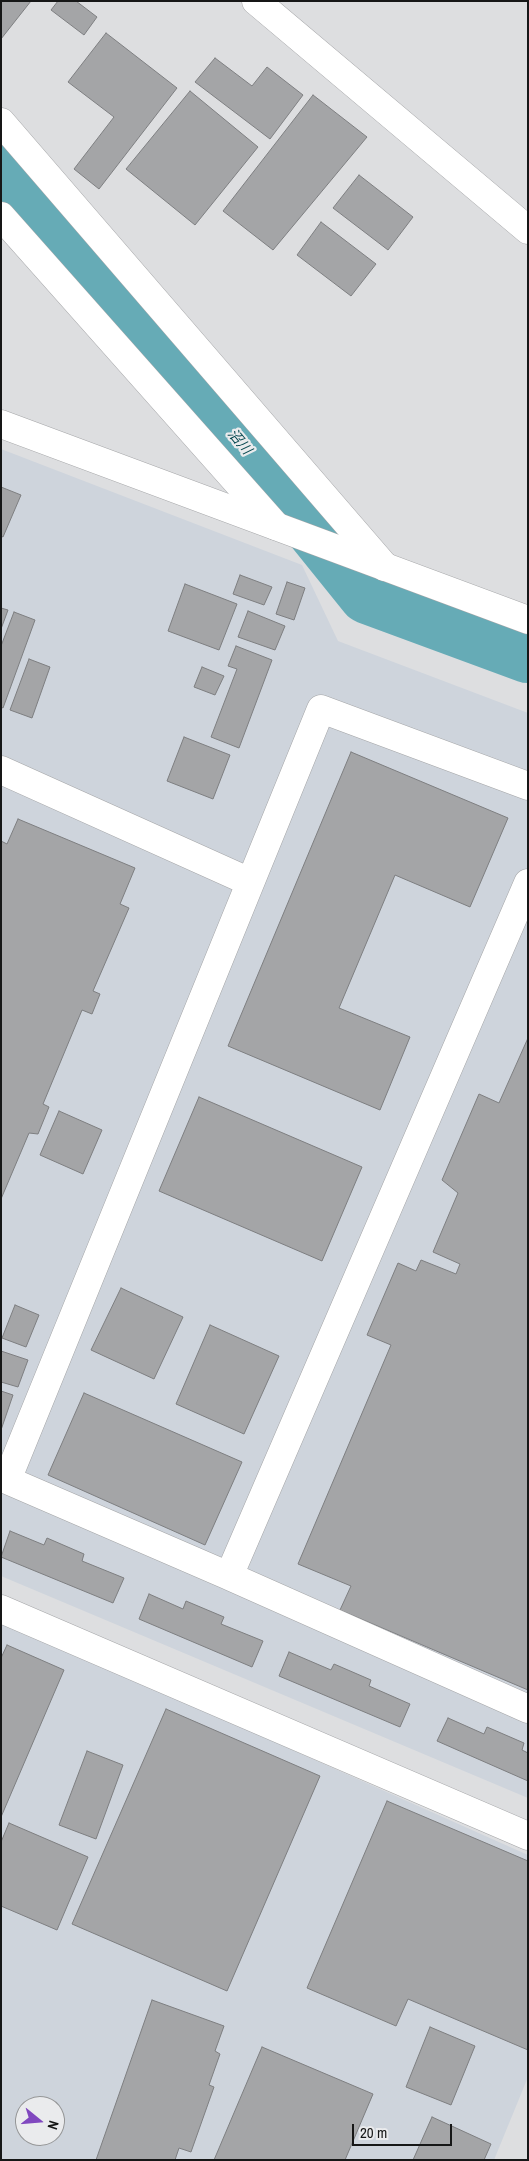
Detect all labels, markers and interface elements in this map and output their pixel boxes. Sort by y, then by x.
water label: 沼川 [224,426,254,458]
north arrow [15,2096,65,2146]
scale bar [354,2114,454,2146]
text: N [44,2118,63,2132]
text: 20 m [360,2122,387,2143]

